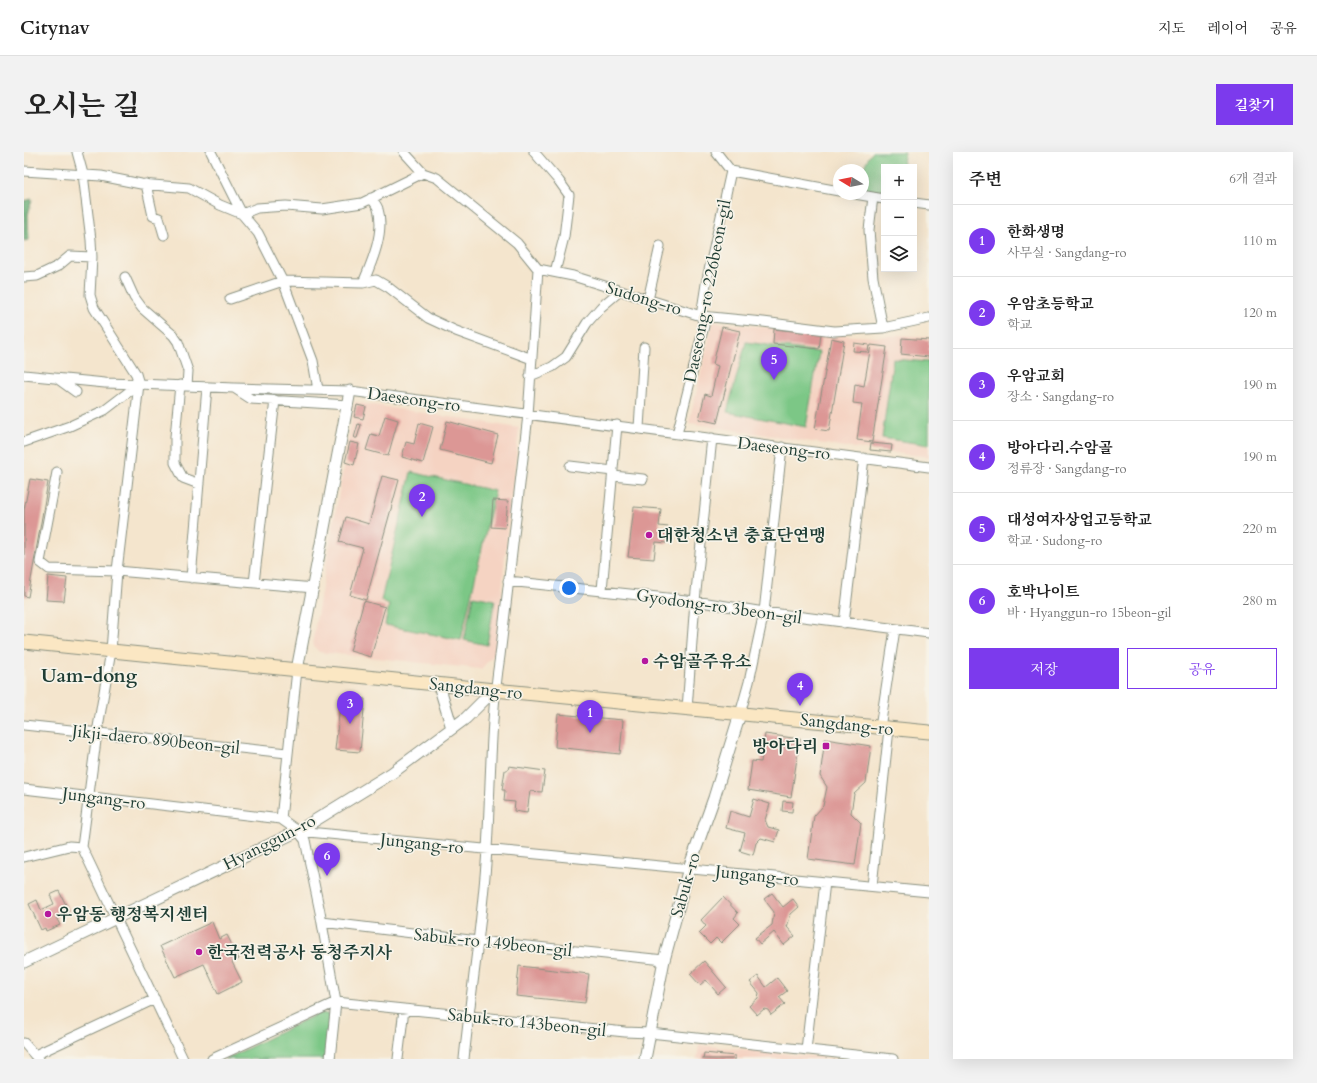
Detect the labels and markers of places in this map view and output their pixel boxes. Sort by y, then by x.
pin: 5 [761,347,787,380]
pin: 2 [409,484,435,517]
place label: 대한청소년 충효단연맹 [657,524,826,547]
marker: 대한청소년 충효단연맹 [644,530,654,540]
place label: 수암골주유소 [653,650,752,673]
marker: 수암골주유소 [640,656,650,666]
pin: 4 [787,673,813,706]
pin: 3 [337,691,363,724]
pin: 1 [577,700,603,733]
place label: 방아다리 [752,735,818,758]
marker: 방아다리 [821,741,831,751]
pin: 6 [314,843,340,876]
place label: 우암동 행정복지센터 [56,903,208,926]
marker: 우암동 행정복지센터 [43,909,53,919]
place label: 한국전력공사 동청주지사 [207,941,393,964]
marker: 한국전력공사 동청주지사 [194,947,204,957]

